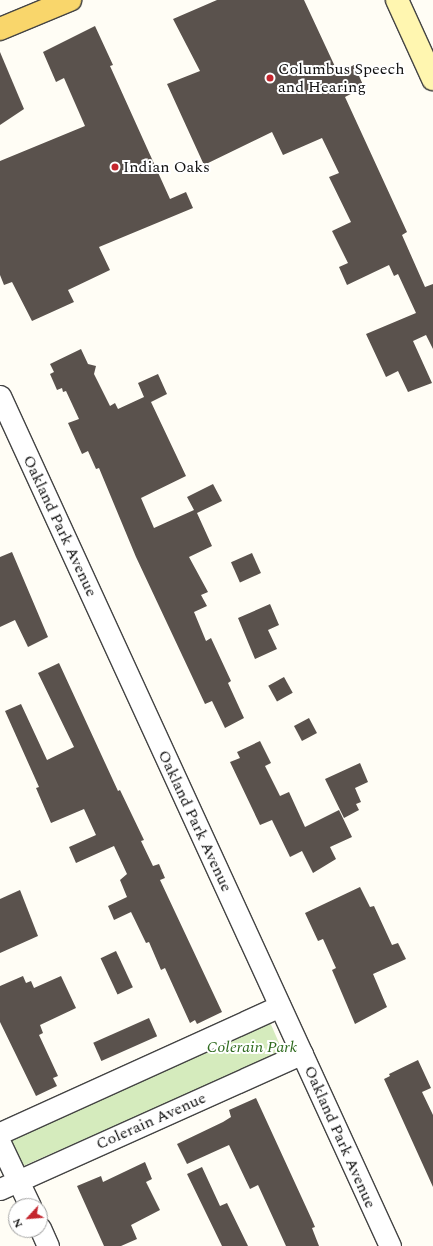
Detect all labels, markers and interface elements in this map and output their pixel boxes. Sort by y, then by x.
place label: Columbus Speech and Hearing [278,59,404,97]
marker: Columbus Speech and Hearing [265,73,275,83]
place label: Indian Oaks [123,157,210,177]
marker: Indian Oaks [110,162,120,172]
street label: Oakland Park Avenue [19,452,101,600]
street label: Oakland Park Avenue [154,747,236,895]
park label: Colerain Park [207,1037,297,1057]
street label: Oakland Park Avenue [300,1063,380,1211]
street label: Colerain Avenue [93,1088,209,1154]
north arrow [8,1198,48,1238]
text: N [8,1215,27,1231]

